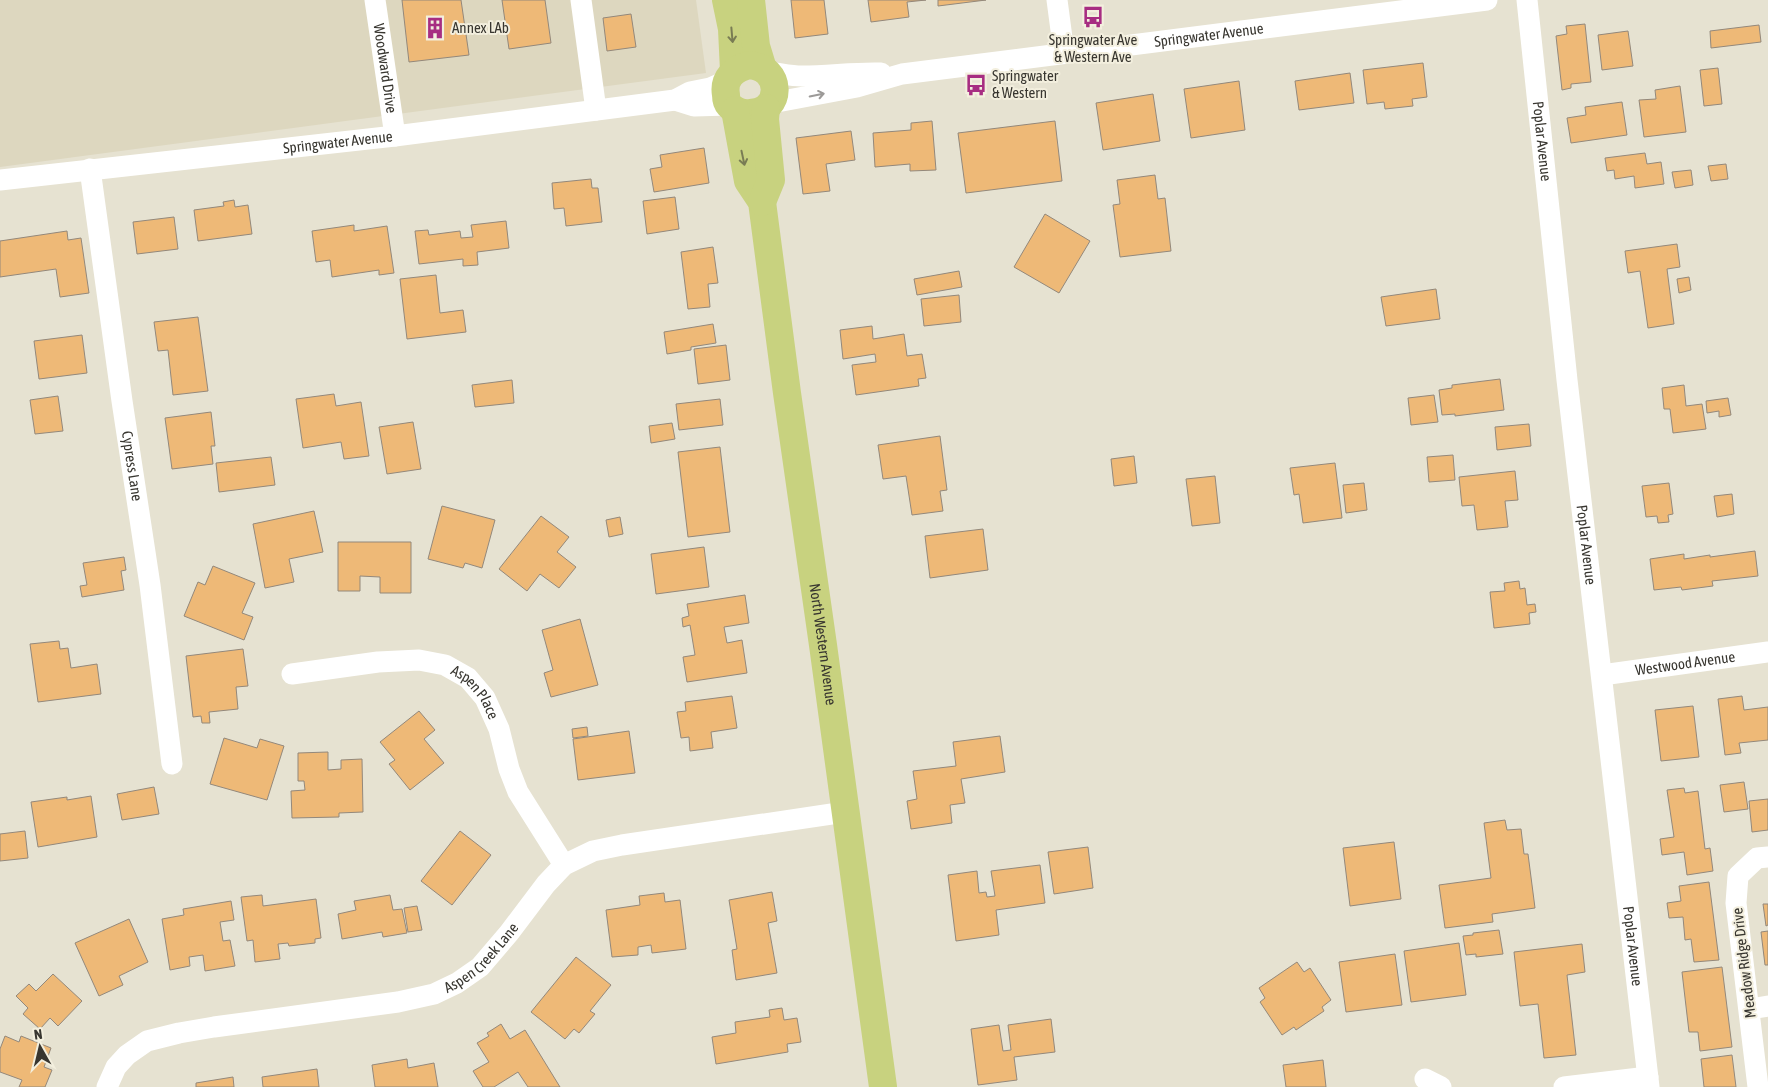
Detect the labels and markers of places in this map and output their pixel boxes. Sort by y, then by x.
bus stop icon: Springwater Ave & Western Ave [1080,4,1106,30]
building icon: Annex LAb [422,15,448,41]
place label: Annex LAb [452,19,509,36]
place label: Springwater Ave & Western Ave [1049,31,1137,65]
place label: Springwater & Western [992,67,1059,101]
bus stop icon: Springwater & Western [963,72,989,98]

